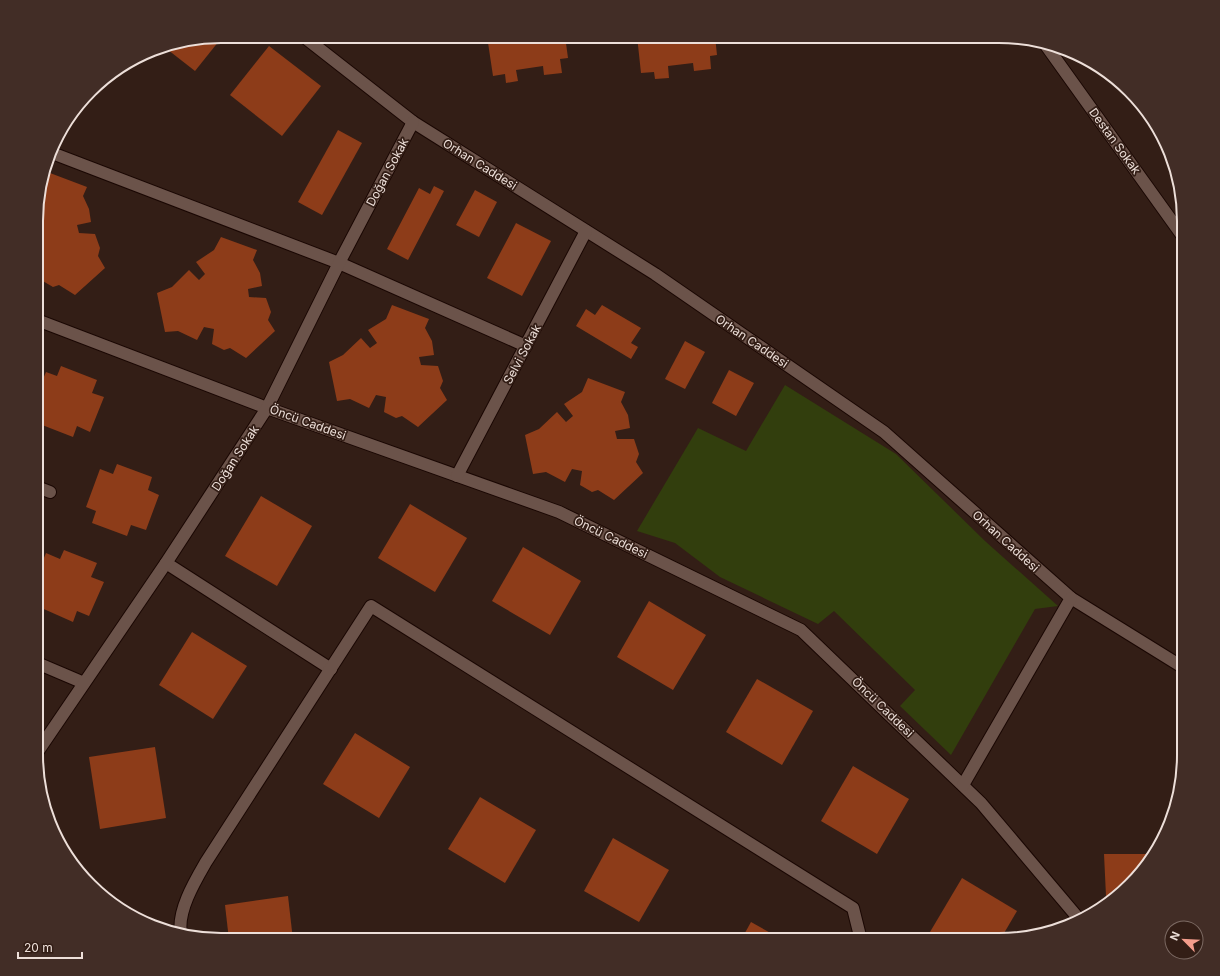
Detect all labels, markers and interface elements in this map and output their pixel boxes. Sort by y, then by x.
street label: Destan Sokak [1086,105,1144,177]
street label: Doğan Sokak [363,135,411,209]
street label: Orhan Caddesi [440,135,520,193]
street label: Orhan Caddesi [713,311,791,371]
street label: Selvi Sokak [500,321,544,386]
street label: Öncü Caddesi [268,401,348,443]
street label: Doğan Sokak [208,422,262,494]
street label: Orhan Caddesi [970,507,1043,575]
street label: Öncü Caddesi [572,513,650,561]
street label: Öncü Caddesi [849,674,917,740]
north arrow [1164,920,1204,960]
text: N [1167,929,1183,943]
scale bar [18,934,82,960]
text: 20 m [24,940,53,955]

